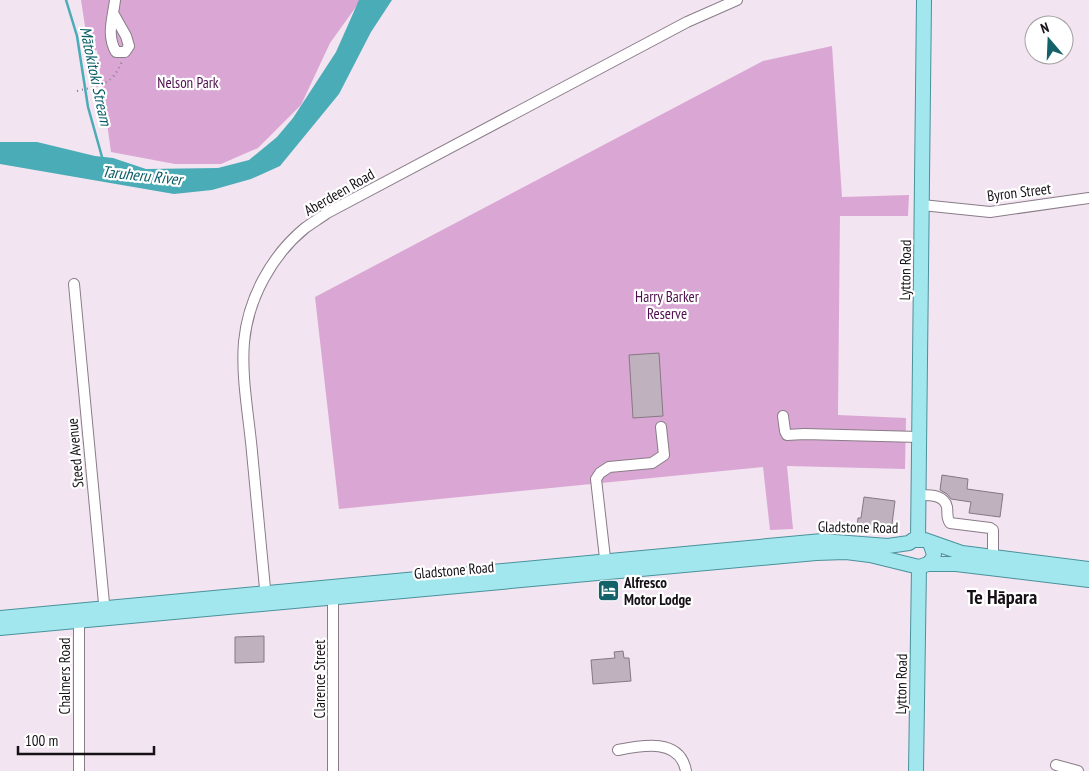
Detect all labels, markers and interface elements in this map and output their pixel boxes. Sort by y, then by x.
north arrow [1024,15,1074,65]
text: N [1038,18,1051,37]
water label: Mātokitoki Stream [76,25,117,129]
park label: Nelson Park [157,73,219,92]
water label: Taruheru River [101,161,186,189]
street label: Aberdeen Road [300,164,378,220]
street label: Byron Street [986,179,1052,205]
street label: Lytton Road [895,239,915,301]
park label: Harry Barker Reserve [635,287,700,323]
street label: Steed Avenue [62,417,88,489]
street label: Gladstone Road [818,517,898,537]
street label: Gladstone Road [413,557,495,583]
place label: Alfresco Motor Lodge [623,573,692,609]
hotel icon: Alfresco Motor Lodge [596,579,620,603]
district label: Te Hāpara [967,584,1037,610]
street label: Chalmers Road [55,638,74,714]
street label: Clarence Street [310,640,329,718]
street label: Lytton Road [891,653,911,715]
scale bar [18,724,154,756]
text: 100 m [25,731,58,750]

